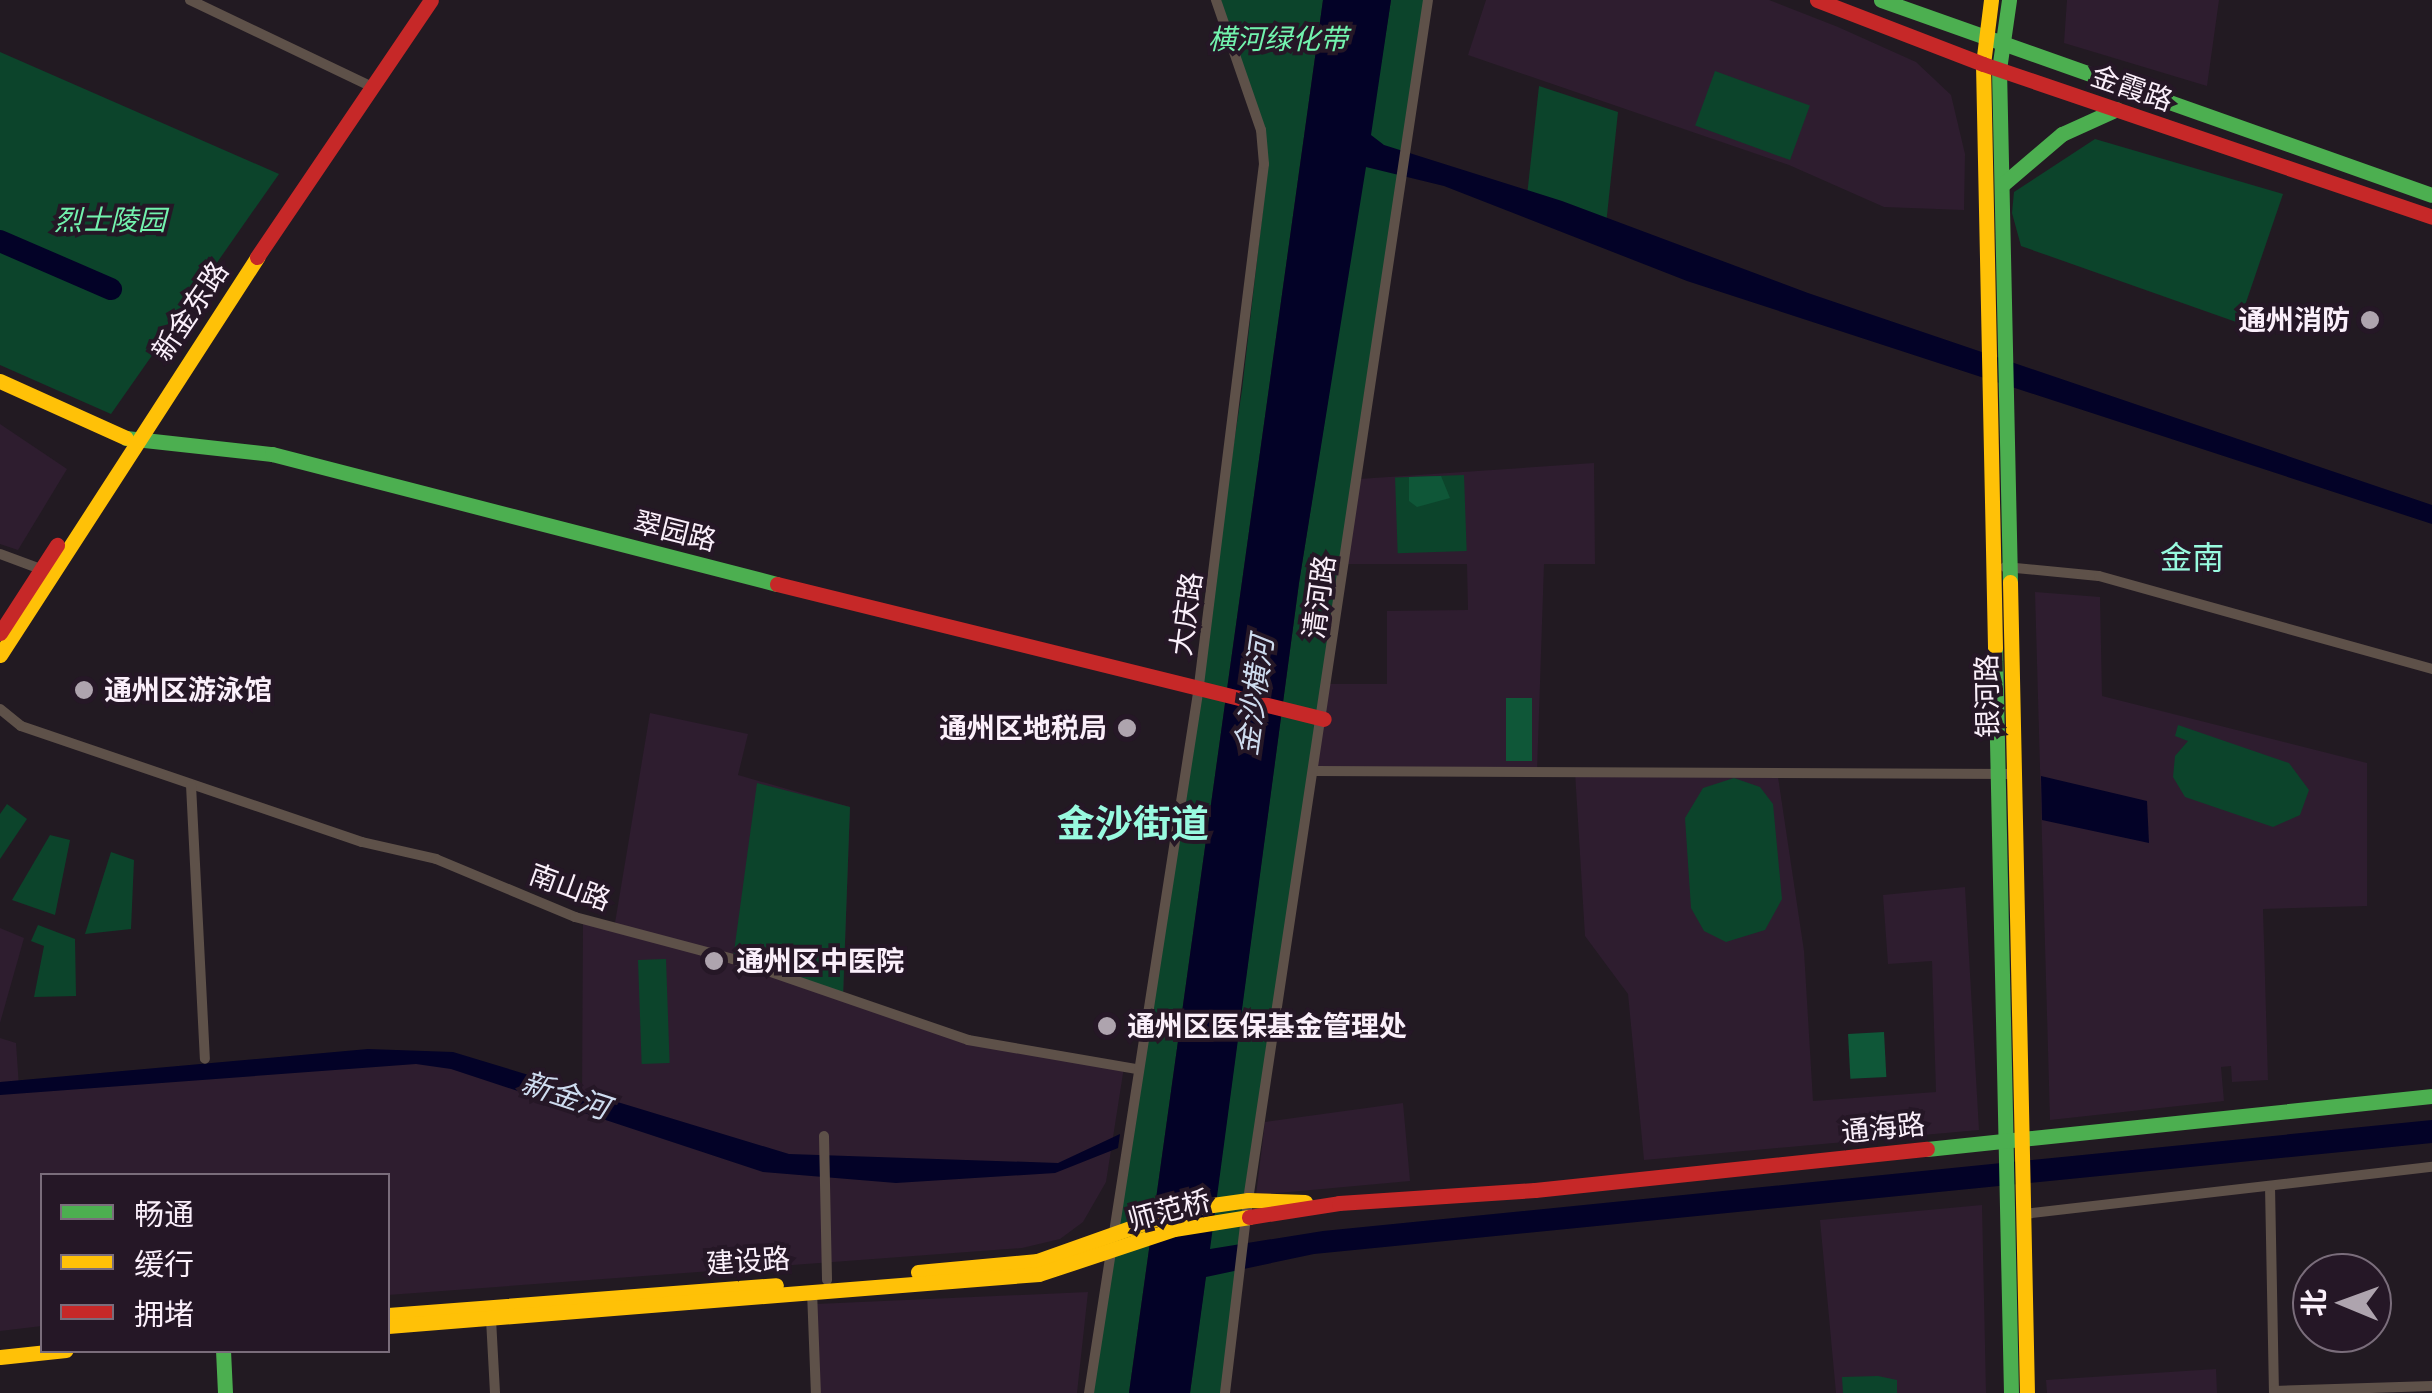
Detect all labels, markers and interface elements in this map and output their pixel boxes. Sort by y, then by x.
park label: 横河绿化带 [1208,22,1348,56]
street label: 金霞路 [2087,58,2177,118]
park label: 烈士陵园 [54,203,166,237]
street label: 新金东路 [145,255,235,367]
place label: 通州消防 [2238,303,2350,337]
marker: 通州消防 [2359,309,2381,331]
street label: 翠园路 [630,505,720,557]
district label: 金南 [2160,539,2224,577]
street label: 清河路 [1297,553,1341,641]
street label: 大庆路 [1164,570,1208,658]
water label: 金沙横河 [1229,634,1281,758]
street label: 银河路 [1969,654,2005,738]
place label: 通州区游泳馆 [104,673,272,707]
marker: 通州区游泳馆 [73,679,95,701]
place label: 通州区地税局 [939,711,1107,745]
marker: 通州区地税局 [1116,717,1138,739]
district label: 金沙街道 [1057,802,1209,848]
street label: 南山路 [525,857,615,917]
place label: 通州区中医院 [736,944,904,978]
marker: 通州区中医院 [701,948,727,974]
place label: 通州区医保基金管理处 [1127,1009,1407,1043]
marker: 通州区医保基金管理处 [1096,1015,1118,1037]
water label: 新金河 [517,1065,613,1127]
street label: 通海路 [1839,1107,1927,1149]
legend [40,1173,390,1353]
street label: 师范桥 [1124,1183,1214,1237]
text: 畅通 [134,1194,194,1235]
street label: 建设路 [705,1241,791,1281]
text: 缓行 [134,1244,194,1285]
north arrow [2292,1253,2392,1353]
text: 北 [2295,1288,2333,1317]
text: 拥堵 [134,1294,194,1335]

